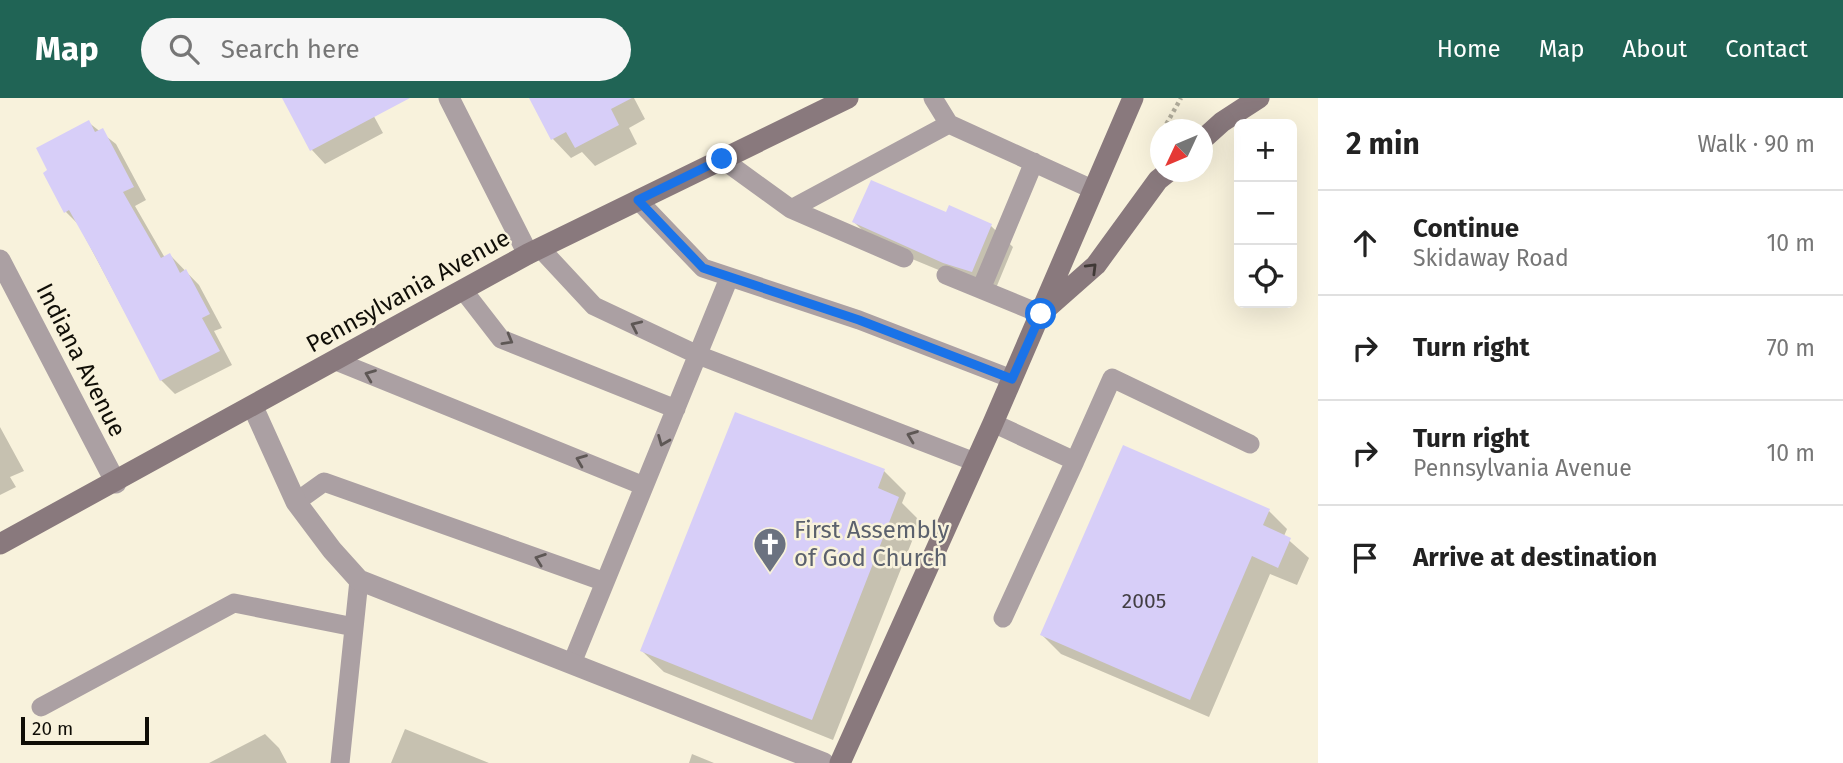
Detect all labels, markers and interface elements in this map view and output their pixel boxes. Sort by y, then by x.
search box [141,18,631,81]
text: Map [35,29,99,69]
icon: search [165,30,203,68]
text: Search here [221,34,360,65]
text: Home [1437,35,1501,63]
text: Map [1539,35,1585,63]
text: About [1623,35,1687,63]
text: Contact [1725,35,1808,63]
north arrow [1150,119,1213,182]
map controls [1234,119,1297,308]
button: + [1234,119,1297,182]
text: 2 min [1346,126,1420,162]
text: Walk · 90 m [1697,130,1815,158]
route end [706,143,737,174]
button: − [1234,182,1297,245]
text: Continue [1413,213,1519,244]
street label: Pennsylvania Avenue [301,223,515,359]
icon: ahead [1346,224,1384,262]
text: 10 m [1766,229,1815,257]
text: Skidaway Road [1413,244,1569,272]
button: locate [1234,245,1297,308]
one-way arrow [1084,264,1097,277]
street label: Indiana Avenue [30,279,132,441]
route start [1025,298,1056,329]
one-way arrow [631,320,643,334]
icon: right [1346,329,1384,367]
one-way arrow [500,332,513,345]
text: Turn right [1413,332,1530,363]
text: 70 m [1766,334,1815,362]
one-way arrow [365,369,377,383]
text: Turn right [1413,423,1530,454]
one-way arrow [906,431,918,445]
one-way arrow [657,434,671,446]
icon: right [1346,434,1384,472]
text: 10 m [1766,439,1815,467]
text: Pennsylvania Avenue [1413,454,1632,482]
one-way arrow [576,455,588,469]
place label: First Assembly of God Church [794,516,949,572]
church icon: First Assembly of God Church [751,525,789,574]
icon: arrive [1346,539,1384,577]
text: Arrive at destination [1413,542,1657,573]
one-way arrow [535,554,547,568]
house number: 2005 [1122,588,1166,614]
scale bar [21,714,149,746]
text: 20 m [32,717,73,740]

